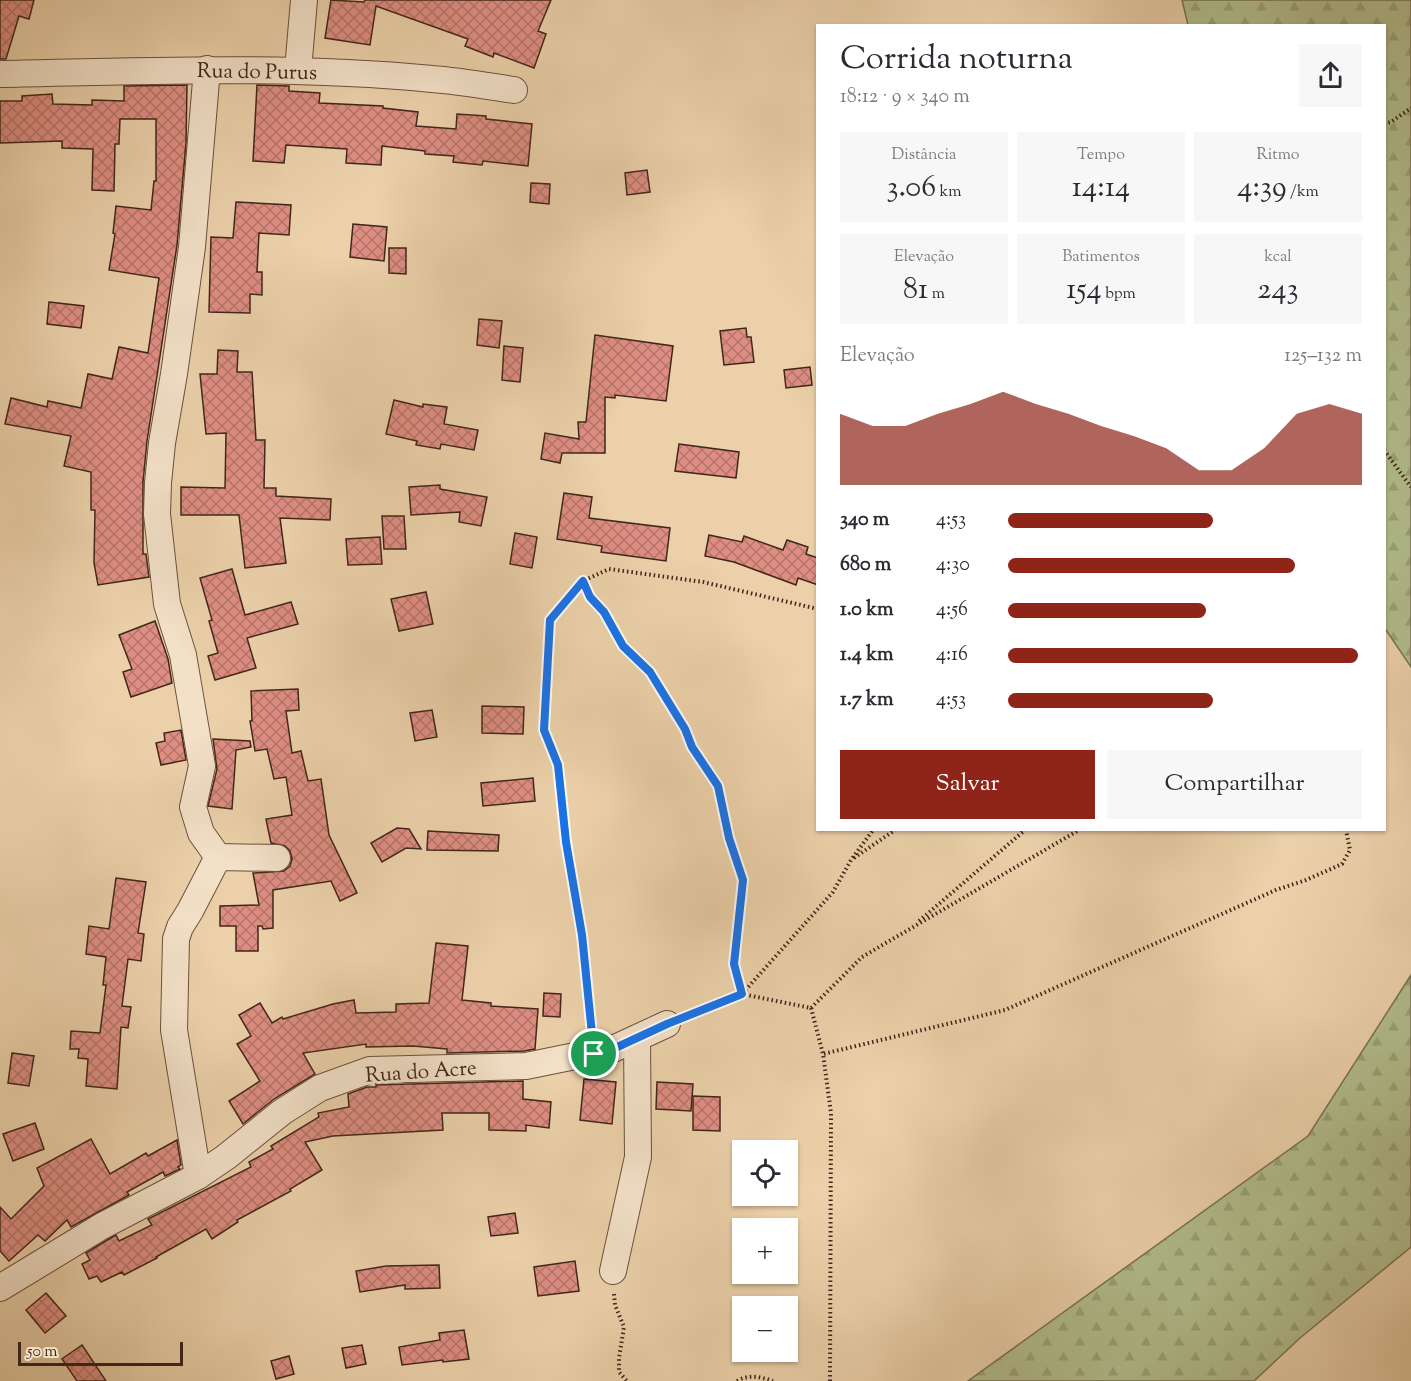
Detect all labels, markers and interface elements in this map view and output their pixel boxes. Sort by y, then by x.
text: Corrida noturna [840,36,1073,84]
button: share [1299,44,1362,107]
street label: Rua do Purus [197,57,317,89]
text: 18:12 · 9 × 340 m [840,83,970,112]
text: Distância [892,144,956,167]
text: Tempo [1077,144,1125,167]
text: Ritmo [1256,144,1300,167]
text: 3.06 [886,167,936,210]
text: 14:14 [1072,167,1130,210]
text: 4:39 [1237,167,1287,210]
text: km [936,181,962,204]
text: /km [1287,181,1319,204]
text: Elevação [894,246,954,269]
text: Batimentos [1062,246,1140,269]
text: kcal [1264,246,1292,269]
text: 81 [903,269,928,312]
text: 154 [1066,269,1102,312]
text: 243 [1257,269,1299,312]
text: m [928,283,945,306]
text: bpm [1102,283,1136,306]
text: Elevação [840,342,915,371]
text: 125–132 m [1284,342,1362,371]
text: 340 m [840,506,889,535]
text: 4:53 [936,506,966,535]
text: 680 m [840,551,891,580]
text: 4:30 [936,551,970,580]
text: 1.0 km [840,596,894,625]
text: 4:56 [936,596,968,625]
text: 1.4 km [840,641,894,670]
text: 4:16 [936,641,968,670]
text: 1.7 km [840,686,894,715]
text: 4:53 [936,686,966,715]
button: Salvar [840,750,1095,819]
button: Compartilhar [1107,750,1362,819]
pin [568,1028,619,1079]
icon: arrive [577,1037,610,1070]
street label: Rua do Acre [364,1054,478,1092]
map controls [732,1140,798,1362]
button: locate [732,1140,798,1206]
button: + [732,1218,798,1284]
button: − [732,1296,798,1362]
scale bar [18,1339,183,1366]
text: 50 m [27,1341,58,1364]

